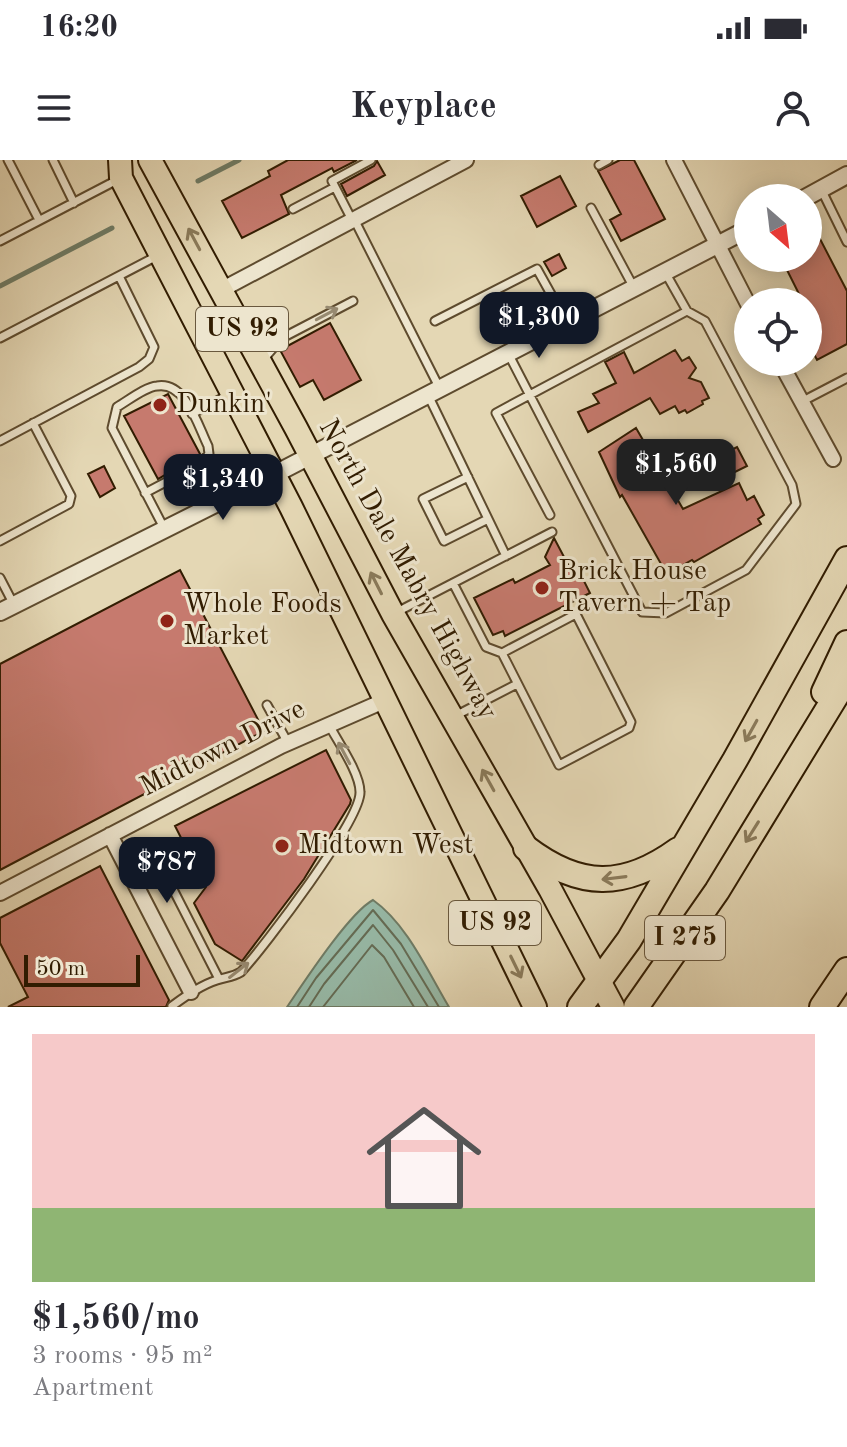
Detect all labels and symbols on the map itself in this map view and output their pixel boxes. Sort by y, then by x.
north arrow [734,184,822,272]
one-way arrow [186,227,201,251]
pin: $1,300 [474,292,604,360]
one-way arrow [315,306,339,322]
road number: US 92 [196,307,288,351]
place label: Dunkin' [176,391,272,419]
marker: Dunkin' [151,396,169,414]
street label: North Dale Mabry Highway [313,415,501,725]
pin: $1,560 [611,439,741,507]
pin: $1,340 [158,454,288,522]
place label: Brick House Tavern + Tap [558,558,731,618]
one-way arrow [368,571,384,595]
marker: Brick House Tavern + Tap [533,579,551,597]
place label: Whole Foods Market [183,591,342,651]
marker: Whole Foods Market [158,612,176,630]
street label: Midtown Drive [136,695,310,803]
one-way arrow [743,719,759,742]
one-way arrow [335,742,351,766]
one-way arrow [480,769,496,792]
one-way arrow [744,820,760,843]
place label: Midtown West [298,832,474,860]
pin: $787 [120,837,214,905]
marker: Midtown West [273,837,291,855]
one-way arrow [601,871,628,886]
road number: US 92 [449,901,541,945]
road number: I 275 [645,916,725,960]
scale bar [24,951,140,987]
one-way arrow [509,955,524,979]
one-way arrow [229,961,250,979]

